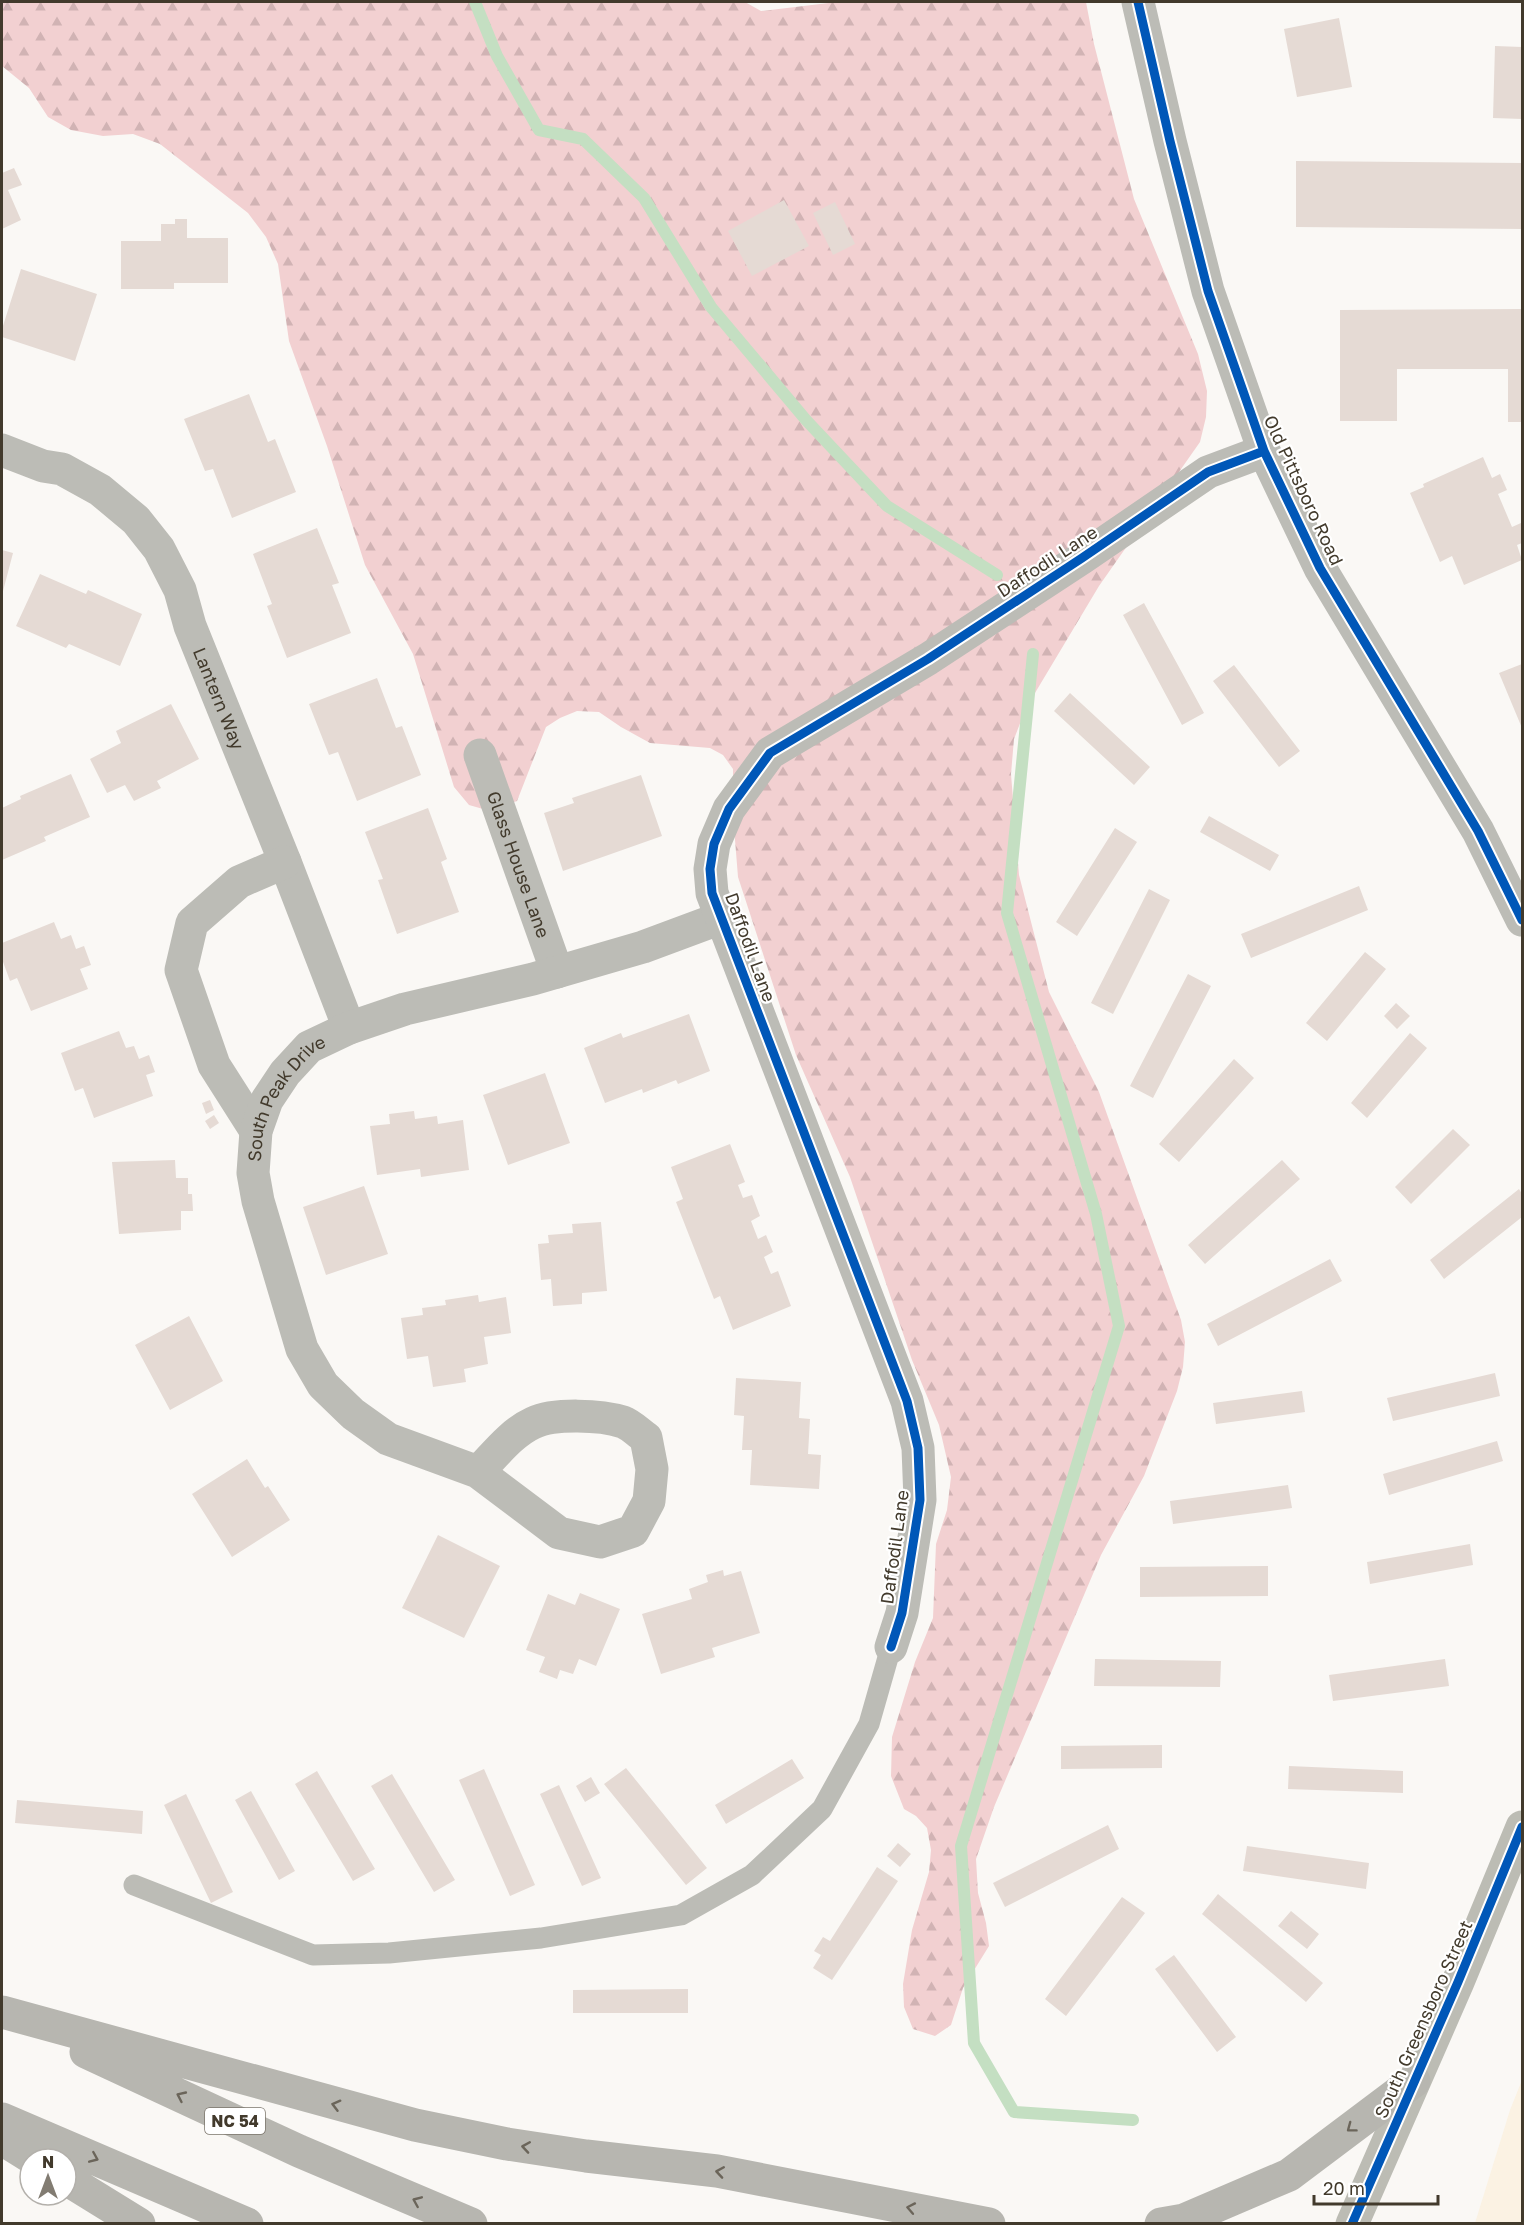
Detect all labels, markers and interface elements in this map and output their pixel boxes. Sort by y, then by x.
street label: Old Pittsboro Road [1260,412,1348,568]
street label: Daffodil Lane [993,520,1101,602]
street label: Lantern Way [189,644,250,753]
street label: Glass House Lane [483,788,555,941]
street label: Daffodil Lane [721,889,781,1005]
street label: South Peak Drive [243,1030,329,1162]
street label: Daffodil Lane [875,1489,913,1605]
street label: South Greensboro Street [1369,1917,1477,2121]
one-way arrow [177,2092,188,2104]
one-way arrow [331,2099,341,2112]
road number: NC 54 [205,2108,265,2134]
one-way arrow [1346,2121,1357,2132]
one-way arrow [522,2141,531,2153]
north arrow [18,2147,78,2207]
one-way arrow [88,2151,99,2163]
text: N [42,2152,54,2172]
one-way arrow [715,2166,725,2179]
scale bar [1314,2168,1438,2206]
text: 20 m [1323,2177,1365,2199]
one-way arrow [412,2196,423,2208]
one-way arrow [907,2202,917,2215]

